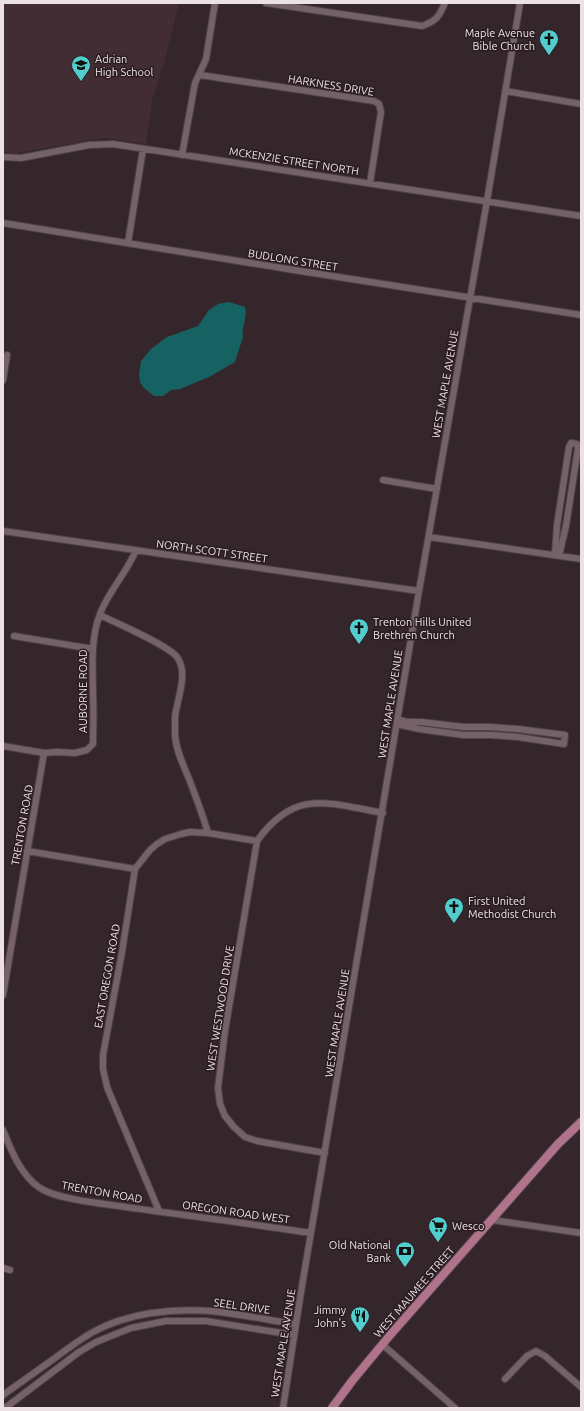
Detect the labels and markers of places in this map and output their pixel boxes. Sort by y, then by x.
place label: Maple Avenue Bible Church [465,27,535,52]
church icon: Maple Avenue Bible Church [538,28,560,56]
place label: Adrian High School [95,53,153,78]
school or university icon: Adrian High School [70,54,92,82]
place label: Trenton Hills United Brethren Church [373,616,471,641]
church icon: Trenton Hills United Brethren Church [348,617,370,645]
place label: First United Methodist Church [468,895,556,920]
church icon: First United Methodist Church [443,896,465,924]
supermarket icon: Wesco [427,1215,449,1243]
place label: Wesco [452,1220,484,1232]
place label: Old National Bank [329,1239,391,1264]
bank icon: Old National Bank [394,1240,416,1268]
place label: Jimmy John's [314,1304,347,1329]
restaurant icon: Jimmy John's [349,1305,371,1333]

